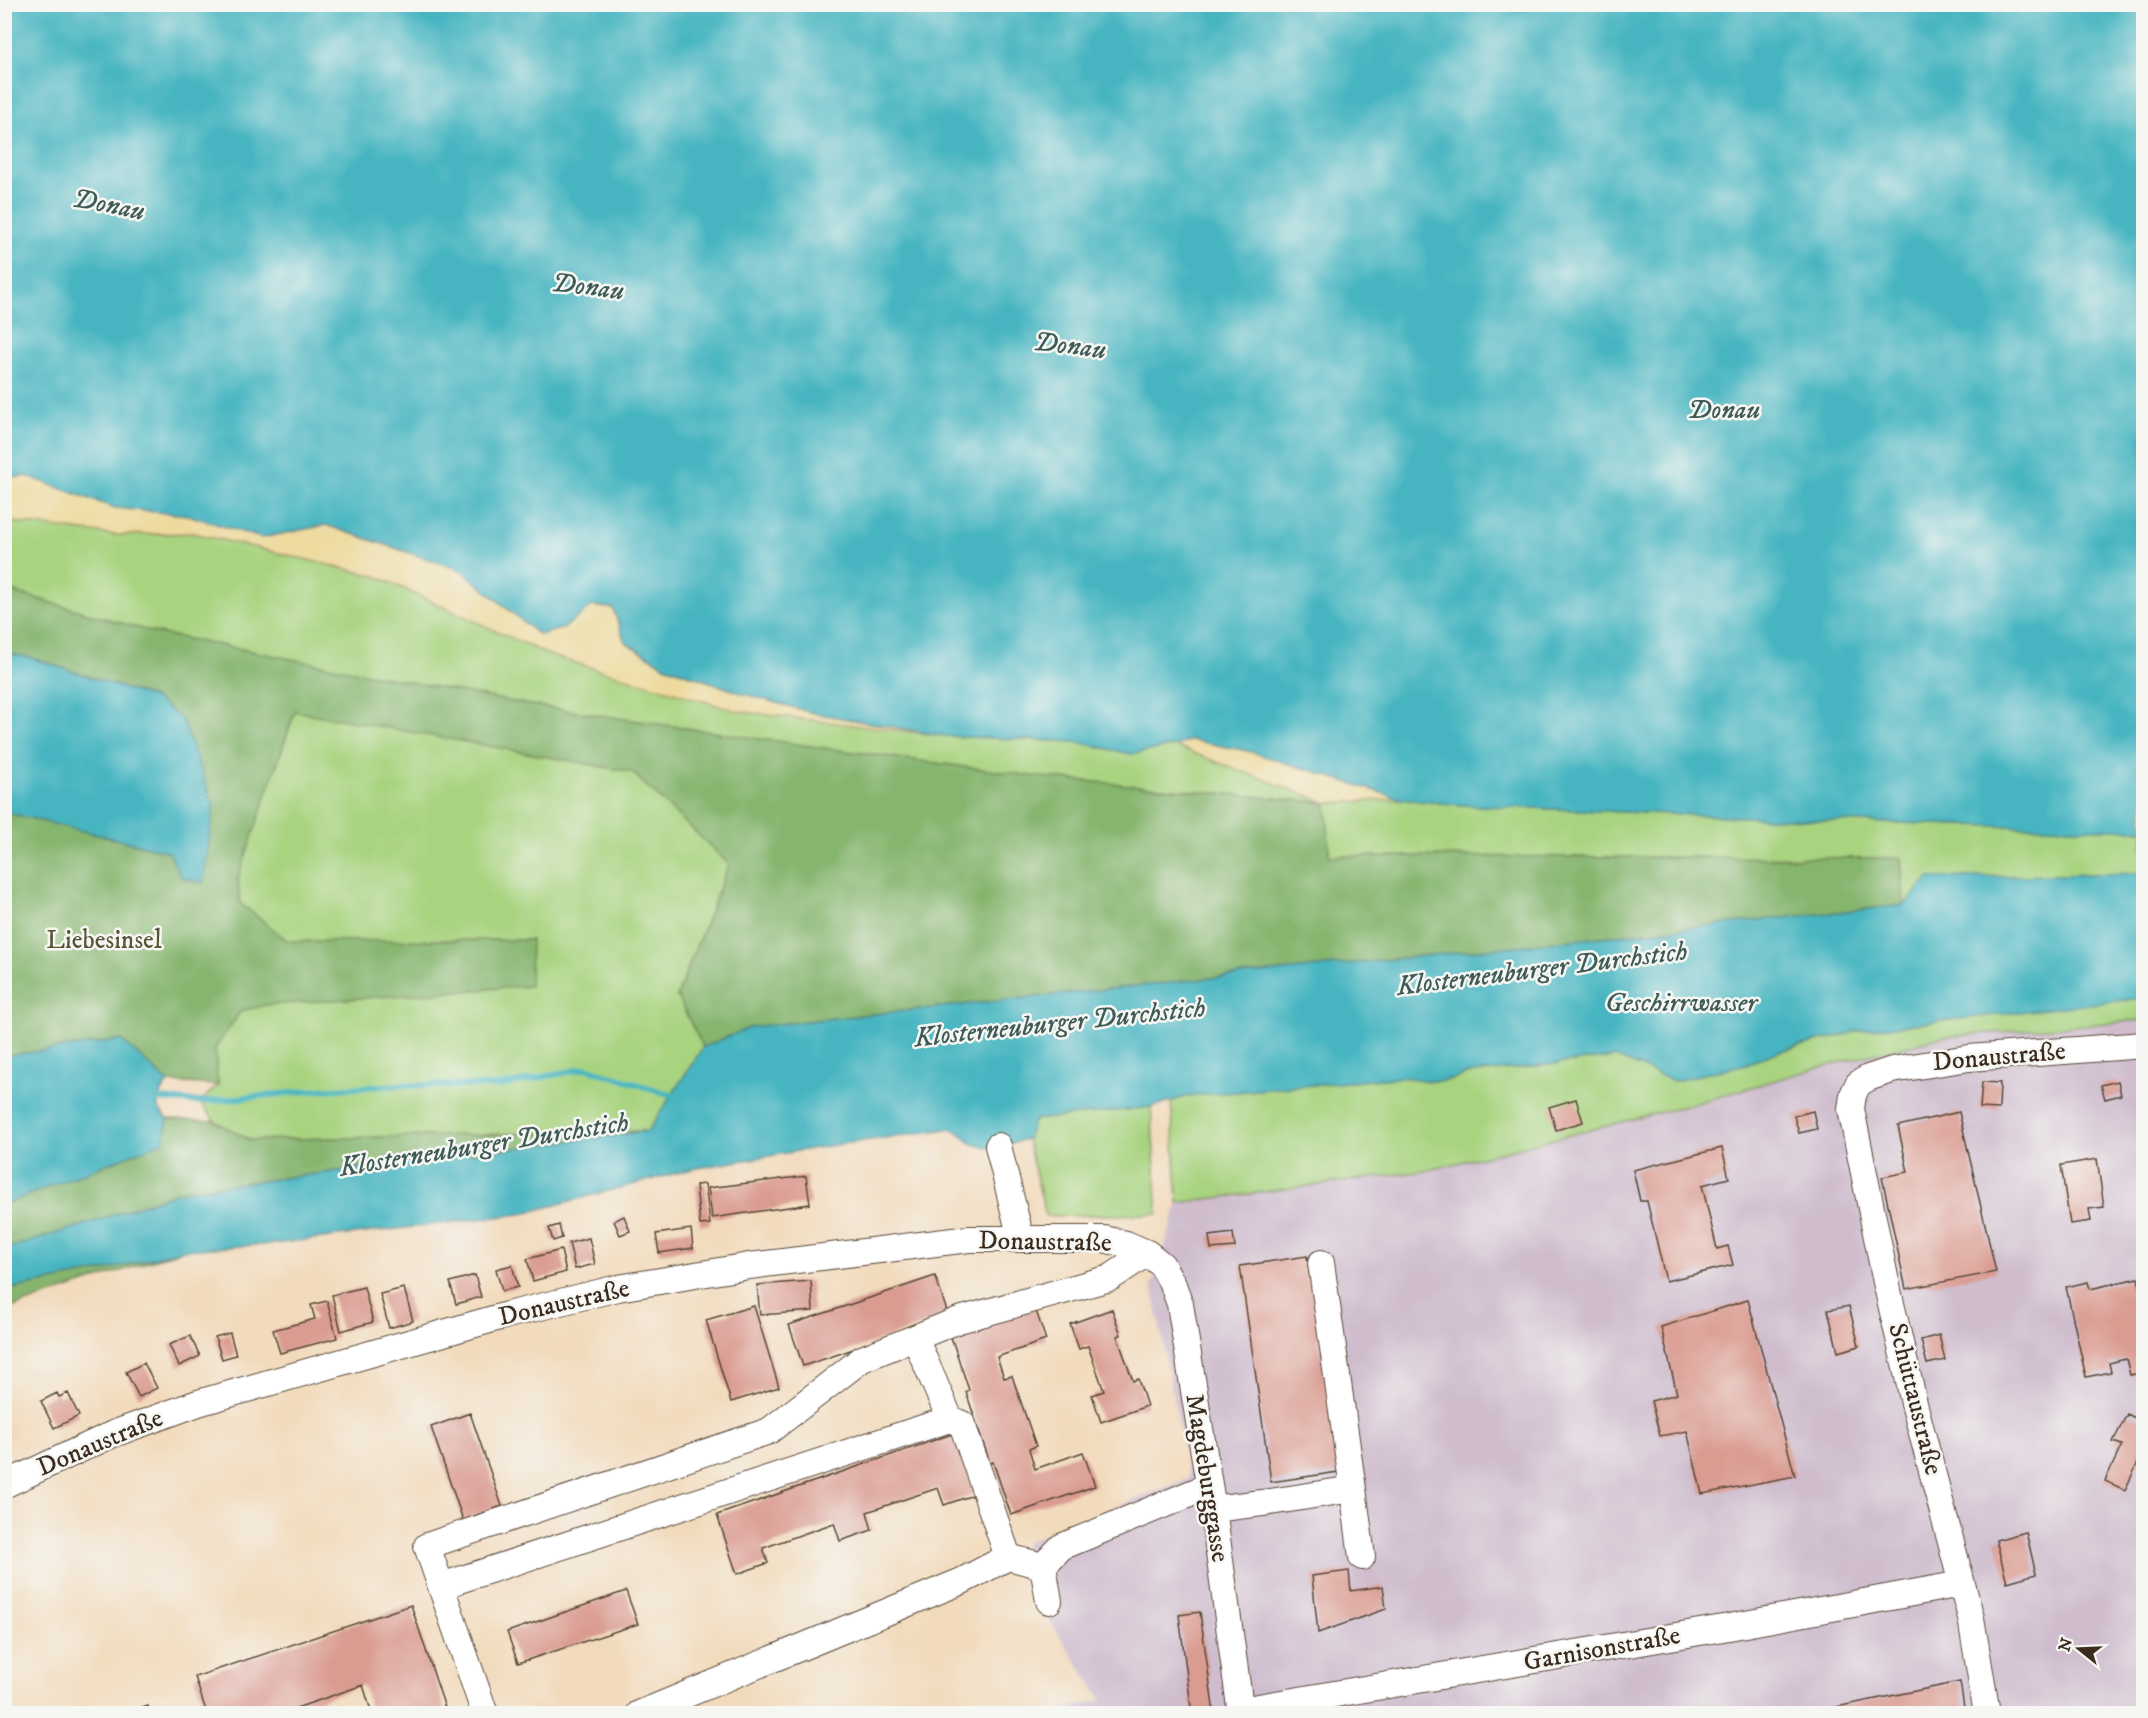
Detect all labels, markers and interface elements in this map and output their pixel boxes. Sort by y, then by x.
water label: Donau [70,181,148,229]
water label: Donau [550,266,626,308]
water label: Donau [1032,325,1108,367]
water label: Donau [1687,393,1761,427]
park label: Liebesinsel [46,924,162,957]
water label: Klosterneuburger Durchstich [1394,934,1689,1004]
water label: Geschirrwasser [1605,986,1759,1020]
water label: Klosterneuburger Durchstich [912,991,1207,1055]
street label: Donaustraße [1931,1035,2067,1079]
water label: Klosterneuburger Durchstich [336,1105,631,1185]
street label: Donaustraße [978,1224,1112,1260]
street label: Donaustraße [495,1272,633,1334]
street label: Schüttaustraße [1880,1320,1950,1478]
street label: Magdeburggasse [1177,1391,1237,1565]
street label: Donaustraße [32,1402,168,1484]
street label: Garnisonstraße [1521,1619,1683,1679]
north arrow [2049,1619,2109,1679]
text: N [2054,1635,2077,1654]

